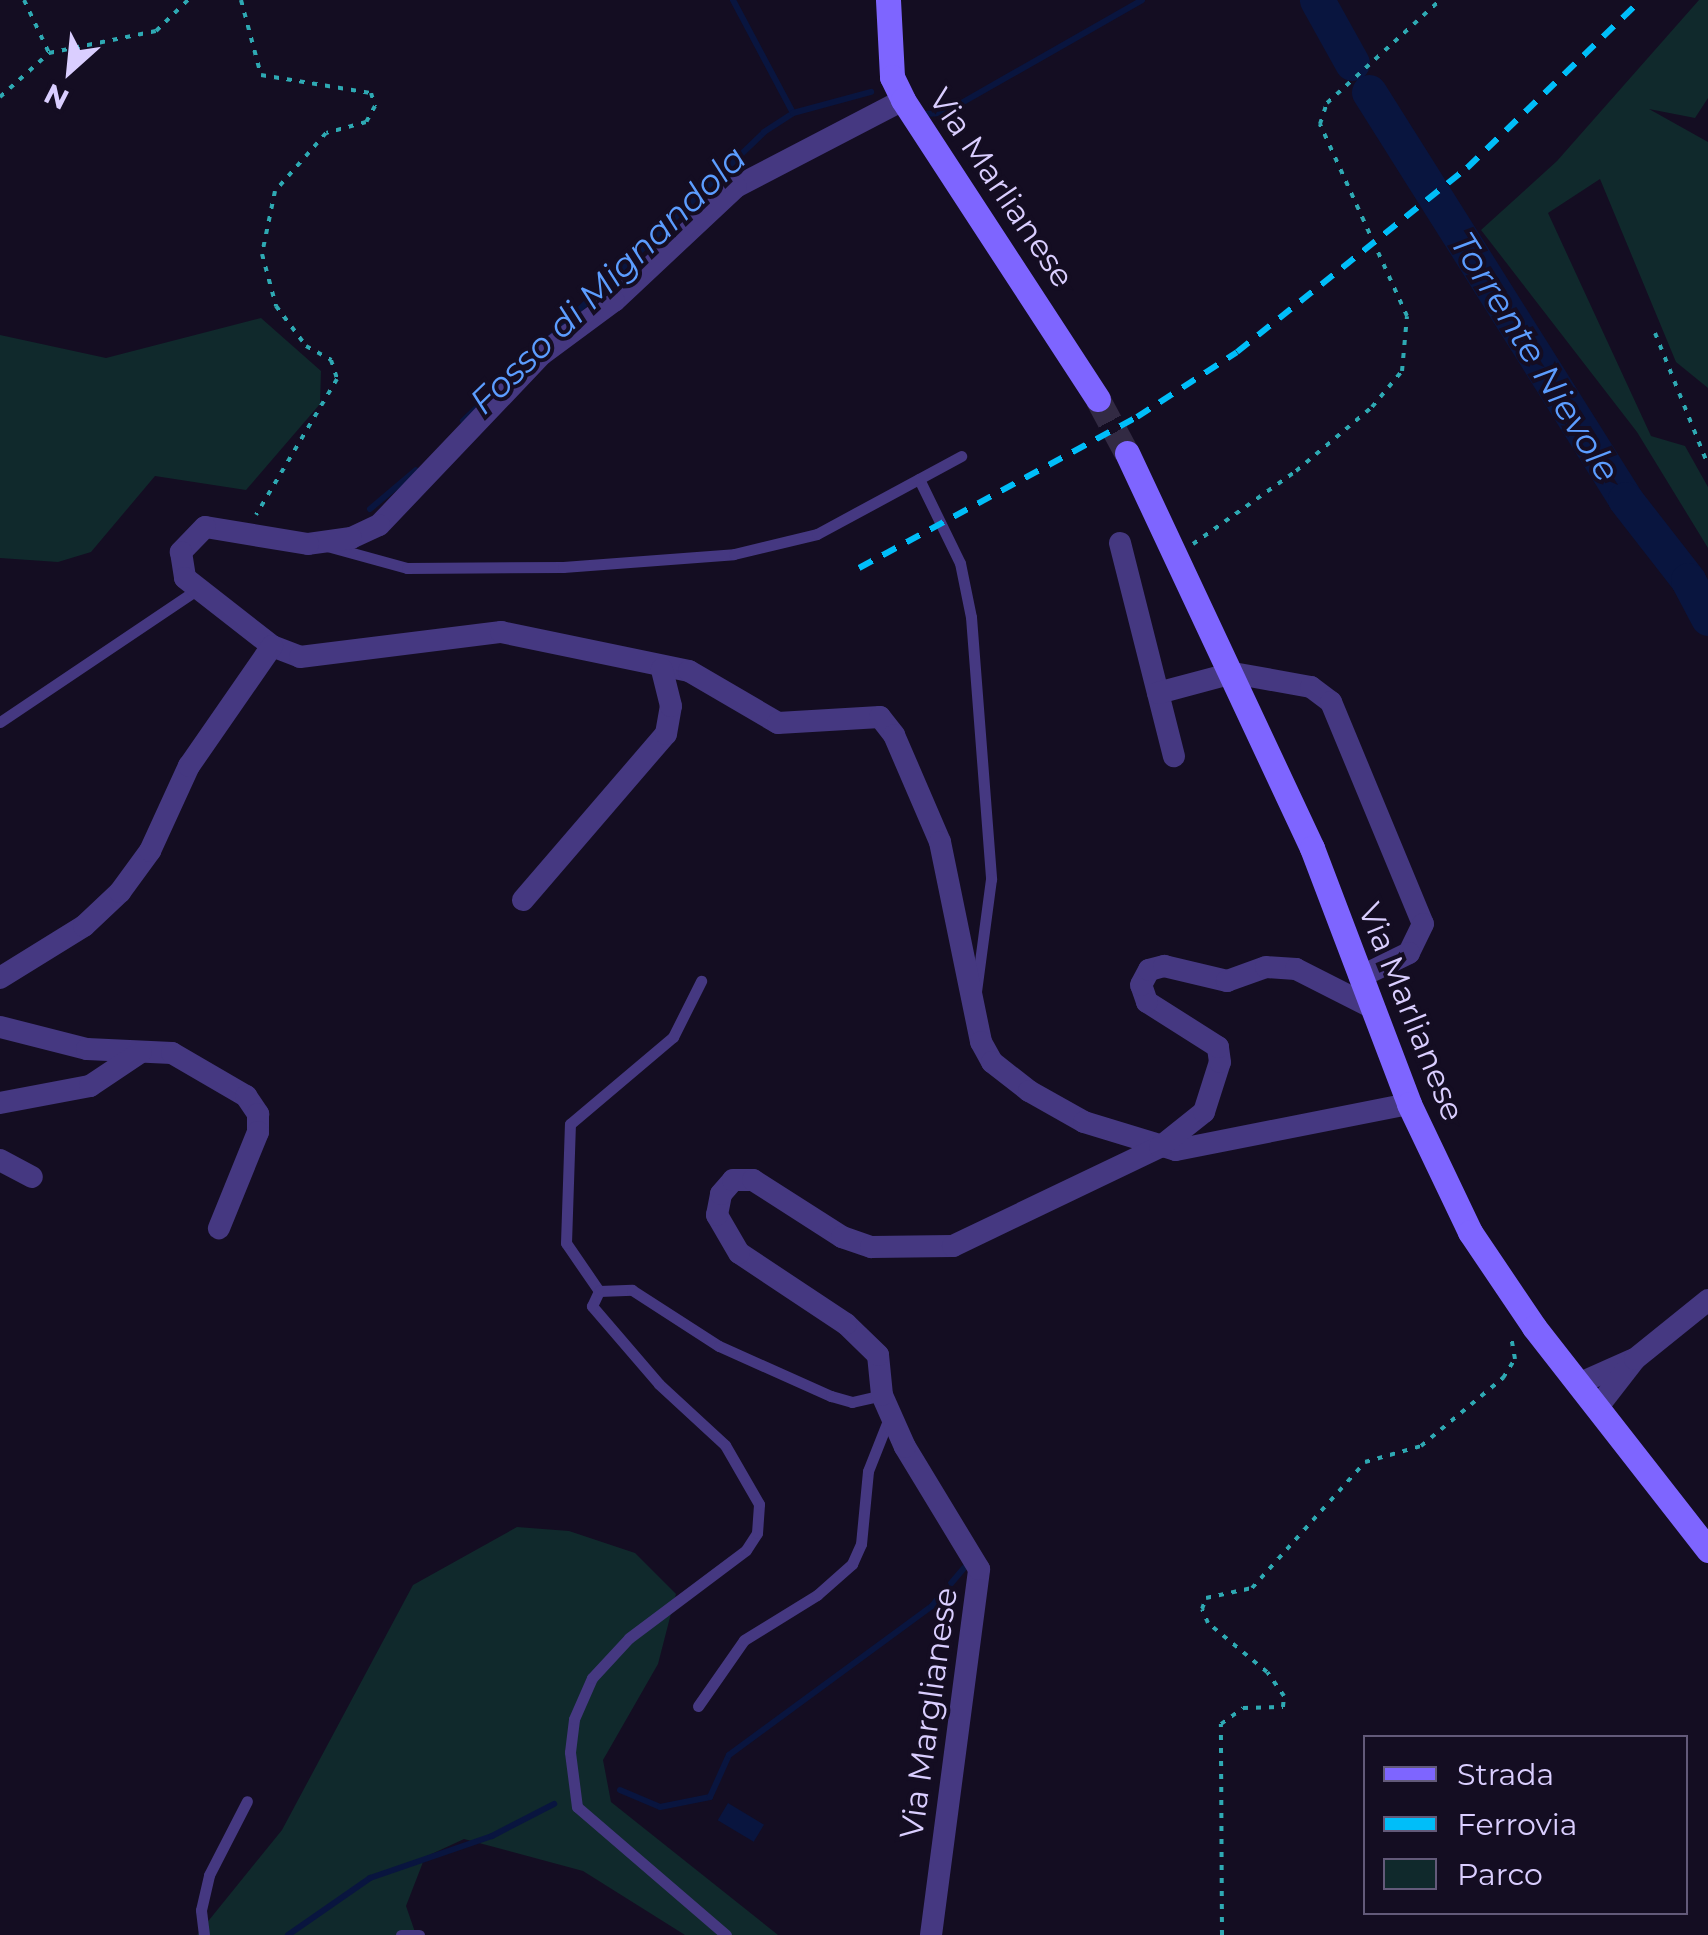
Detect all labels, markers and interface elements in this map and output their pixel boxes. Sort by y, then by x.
north arrow [20,20,120,120]
text: N [39,76,74,117]
street label: Via Marlianese [920,81,1082,295]
water label: Fosso di Mignandola [461,137,755,423]
water label: Torrente Nievole [1441,225,1629,489]
street label: Via Marlianese [1350,897,1472,1127]
street label: Via Marglianese [892,1585,966,1841]
legend [1363,1735,1688,1915]
text: Strada [1457,1756,1554,1793]
text: Ferrovia [1457,1806,1577,1843]
text: Parco [1457,1856,1543,1893]

